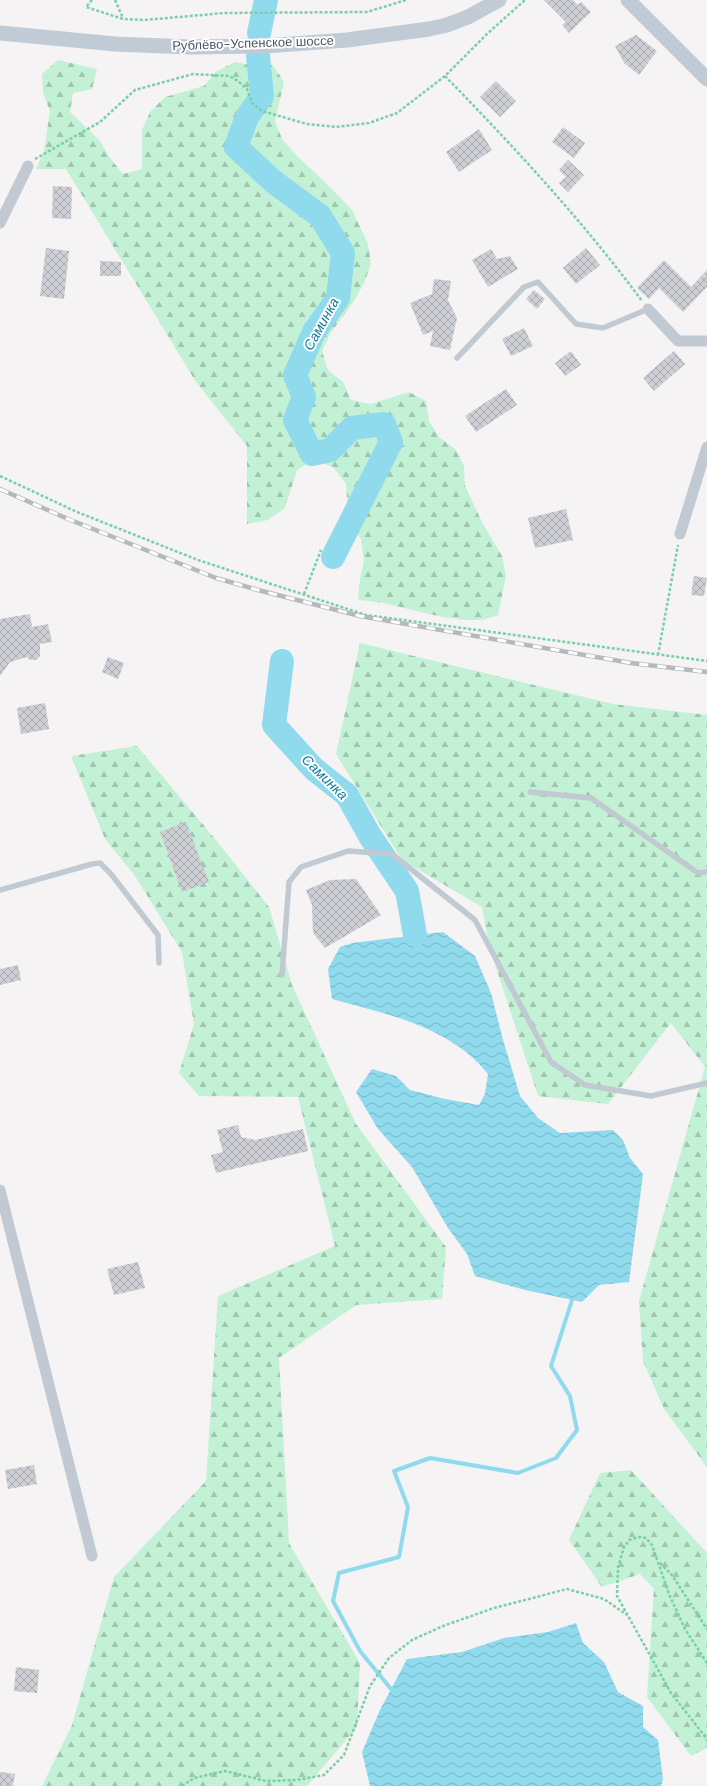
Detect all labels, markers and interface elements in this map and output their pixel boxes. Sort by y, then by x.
street label: Рублёво-Успенское шоссе [172,32,334,54]
water label: Саминка [299,294,343,354]
water label: Саминка [298,751,352,804]

